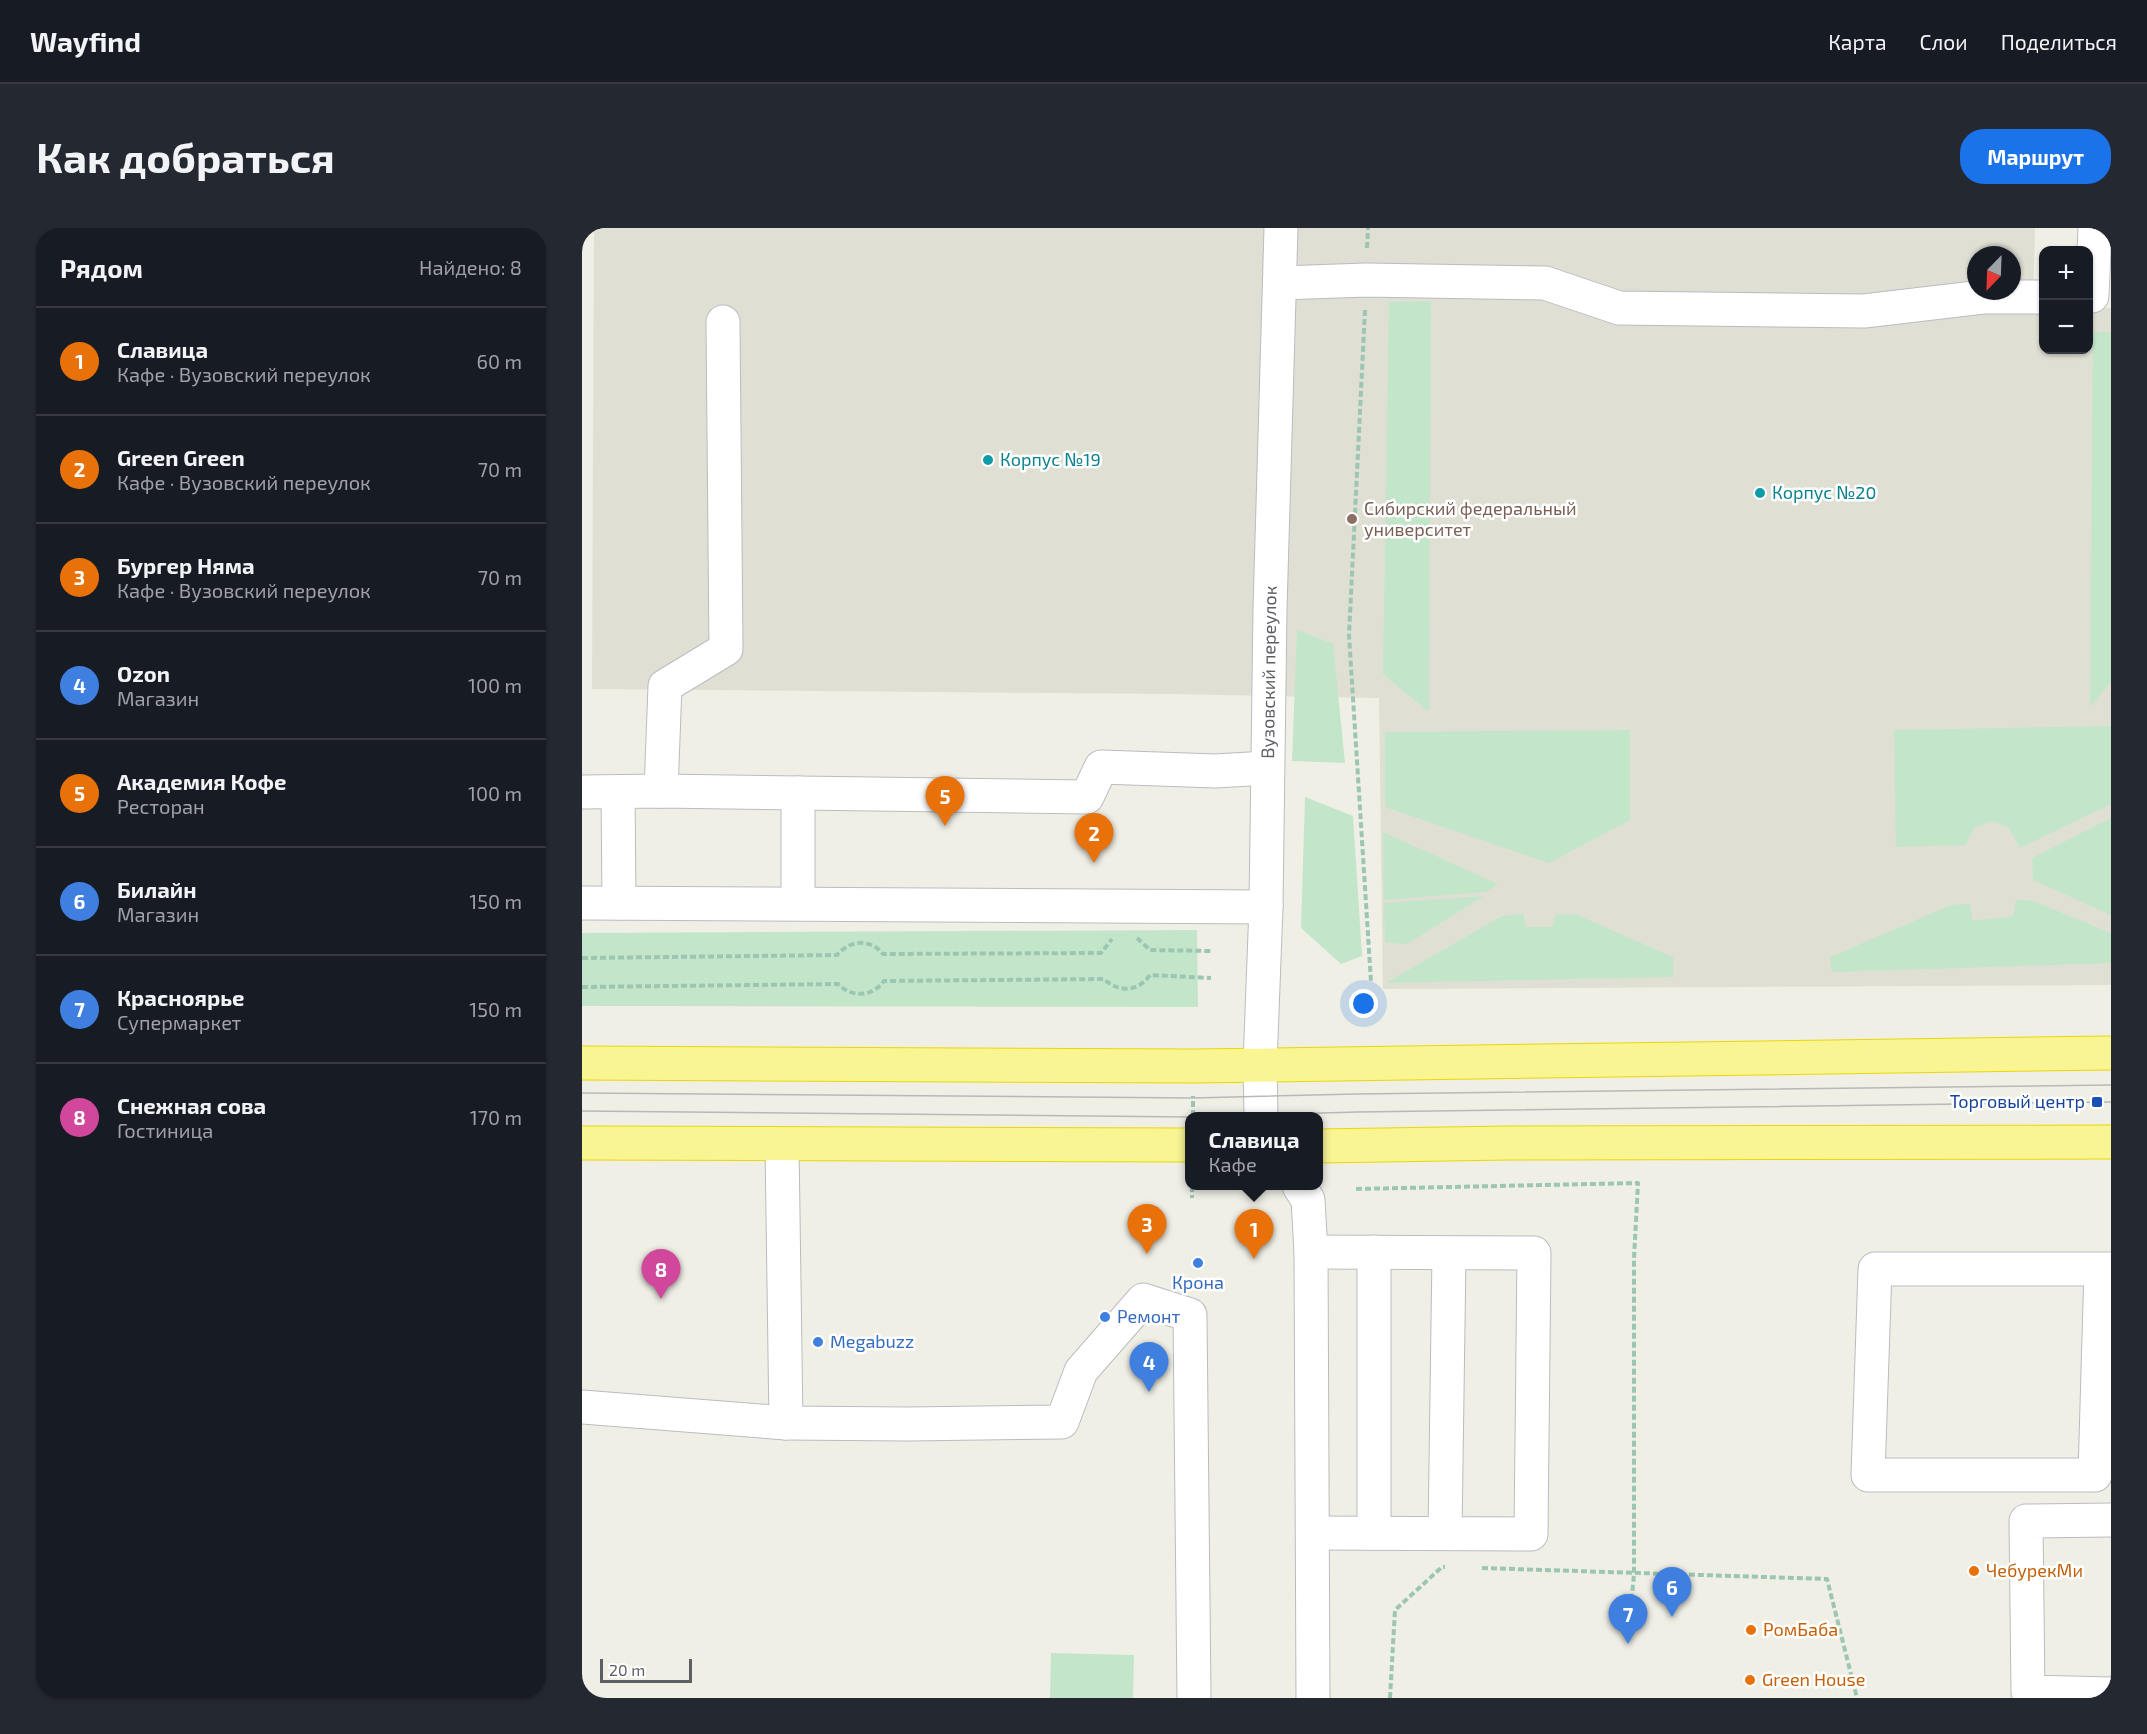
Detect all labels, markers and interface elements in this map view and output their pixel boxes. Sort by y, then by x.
text: Wayfind [30,24,141,58]
text: Карта [1828,29,1887,54]
text: Слои [1920,29,1968,54]
text: Поделиться [2001,29,2117,54]
button: Маршрут [1960,129,2111,184]
text: Как добраться [36,131,335,181]
north arrow [1967,246,2021,300]
map controls [2039,246,2093,354]
button: + [2039,246,2093,300]
text: Рядом [60,252,143,283]
text: Найдено: 8 [419,255,522,279]
button: − [2039,300,2093,354]
text: Славица [117,336,208,362]
text: 1 [75,349,84,373]
text: 60 m [477,349,522,373]
text: Кафе · Вузовский переулок [117,362,371,386]
text: Green Green [117,444,245,470]
place label: Корпус №19 [1000,448,1101,470]
marker: Корпус №19 [981,453,995,467]
text: 2 [74,457,85,481]
text: 70 m [478,457,522,481]
text: Кафе · Вузовский переулок [117,470,371,494]
place label: Корпус №20 [1772,481,1876,503]
marker: Корпус №20 [1753,486,1767,500]
place label: Сибирский федеральный университет [1364,497,1576,540]
marker: Сибирский федеральный университет [1345,512,1359,526]
text: Бургер Няма [117,552,255,578]
text: 3 [74,565,85,589]
text: 70 m [478,565,522,589]
text: Кафе · Вузовский переулок [117,578,371,602]
street label: Вузовский переулок [1256,585,1281,759]
text: Ozon [117,660,170,686]
text: 4 [73,673,86,697]
text: 100 m [468,673,522,697]
text: Магазин [117,686,199,710]
text: Академия Кофе [117,768,286,794]
pin: 5 [926,776,964,826]
text: 5 [74,781,85,805]
text: 100 m [468,781,522,805]
text: Ресторан [117,794,205,818]
pin: 2 [1074,814,1114,863]
text: Билайн [117,876,197,902]
text: 6 [74,889,85,913]
text: 150 m [469,889,522,913]
text: Магазин [117,902,199,926]
text: Красноярье [117,984,245,1010]
your location [1349,989,1378,1018]
text: 7 [74,997,85,1021]
text: 150 m [469,997,522,1021]
text: Супермаркет [117,1010,241,1034]
place label: Торговый центр [1950,1090,2085,1112]
text: Снежная сова [117,1092,266,1118]
marker: Торговый центр [2090,1095,2104,1109]
text: 8 [73,1105,86,1129]
text: 170 m [470,1105,522,1129]
popup [1185,1112,1323,1190]
text: Гостиница [117,1118,213,1142]
text: Славица [1208,1126,1300,1152]
text: Кафе [1208,1152,1257,1176]
pin: 3 [1128,1204,1166,1254]
pin: 1 [1234,1210,1274,1259]
pin: 8 [642,1250,680,1299]
marker: Крона [1191,1256,1205,1270]
place label: Крона [1172,1271,1224,1293]
place label: Ремонт [1117,1305,1180,1327]
marker: Ремонт [1098,1310,1112,1324]
place label: Megabuzz [830,1330,914,1352]
marker: Megabuzz [811,1335,825,1349]
pin: 4 [1130,1342,1168,1392]
place label: ЧебурекМи [1986,1559,2083,1581]
marker: ЧебурекМи [1967,1564,1981,1578]
pin: 6 [1652,1568,1692,1617]
pin: 7 [1608,1594,1648,1644]
place label: РомБаба [1763,1618,1838,1640]
marker: РомБаба [1744,1623,1758,1637]
scale bar [600,1656,692,1684]
text: 20 m [609,1660,645,1679]
place label: Green House [1762,1668,1865,1690]
marker: Green House [1743,1673,1757,1687]

